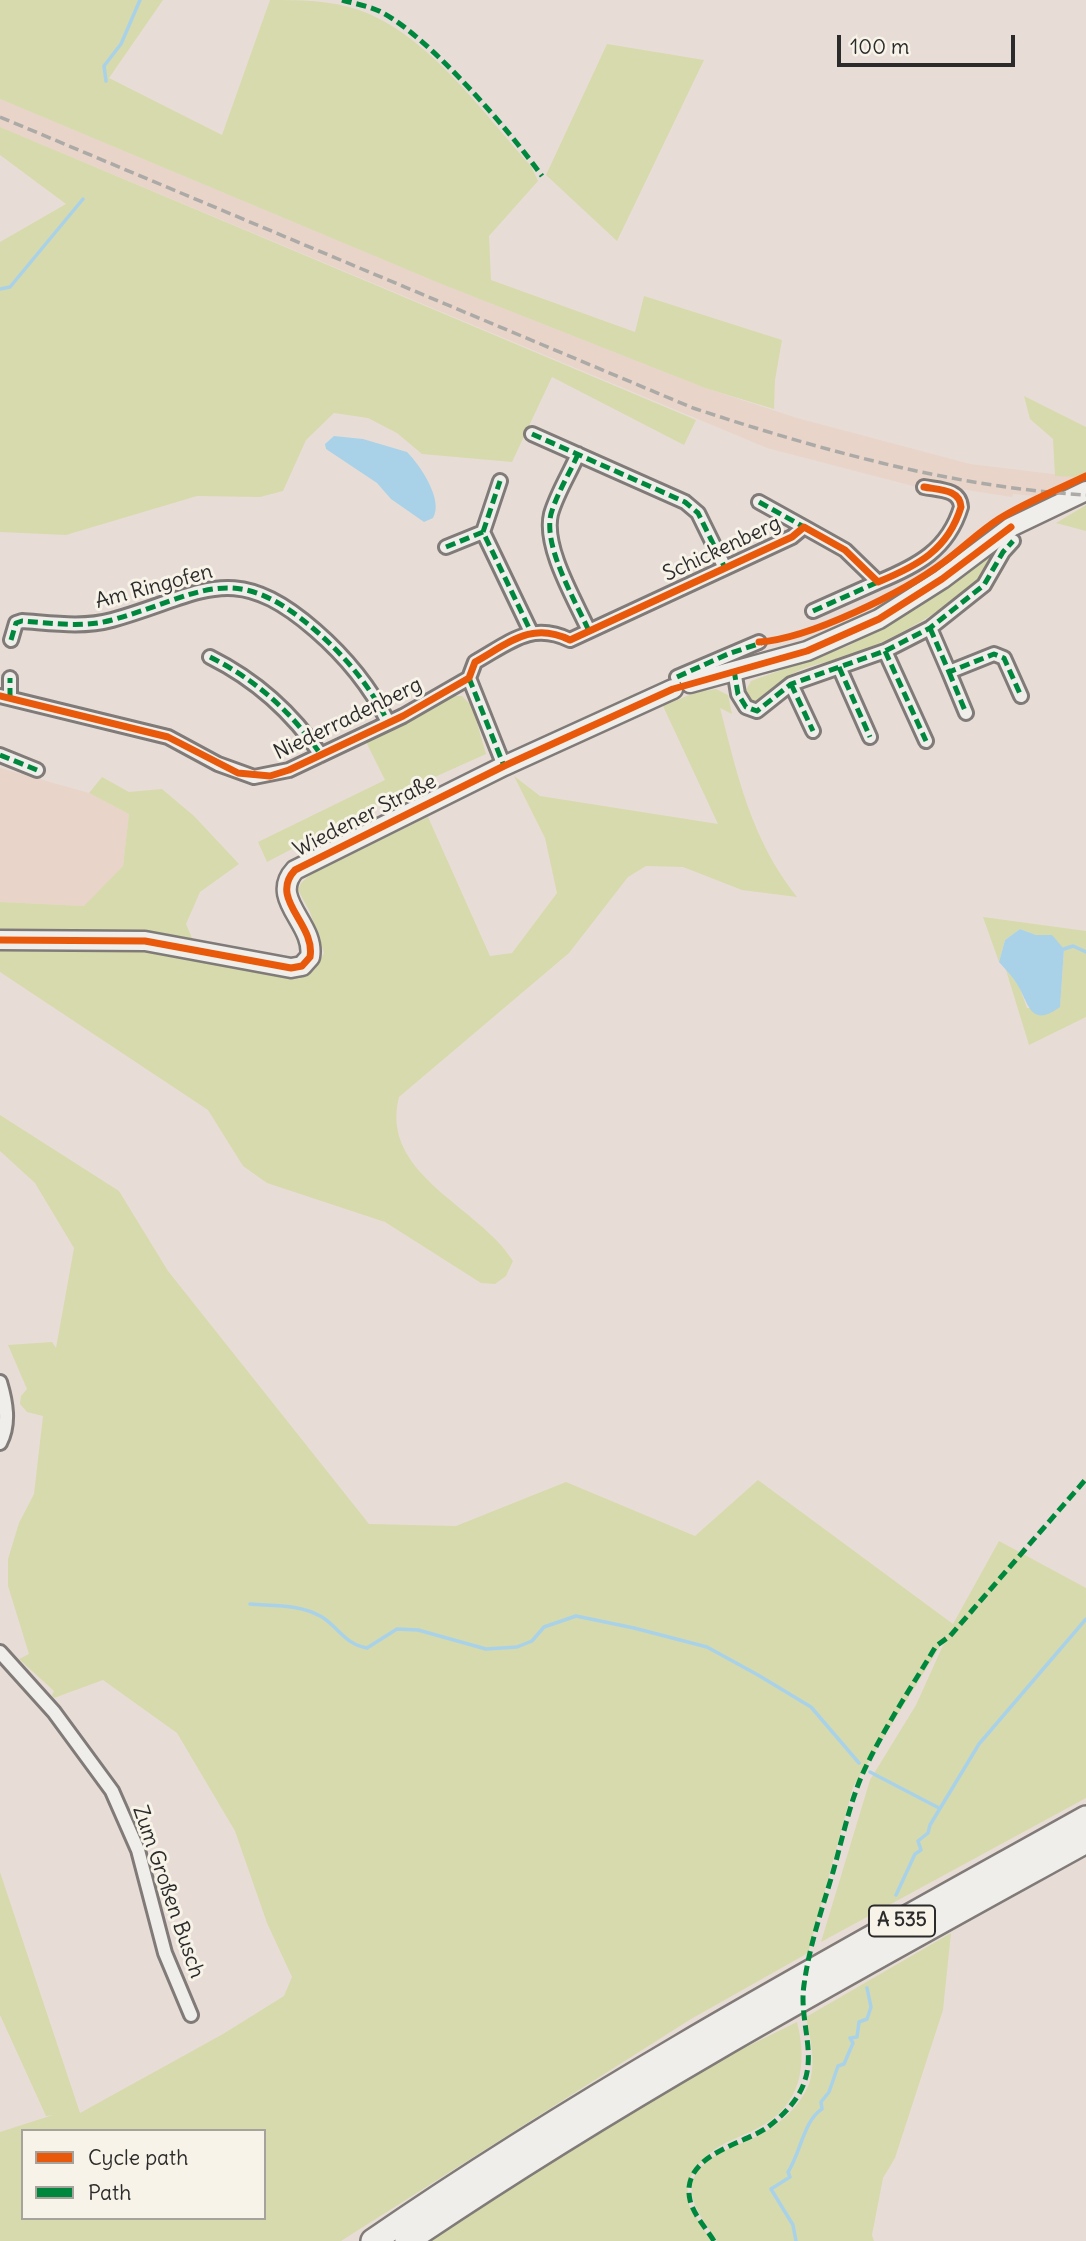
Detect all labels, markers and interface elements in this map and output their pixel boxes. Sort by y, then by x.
scale bar [841,21,1020,65]
text: 100 m [850,33,909,60]
street label: Schickenberg [659,511,785,587]
street label: Am Ringofen [93,559,215,615]
street label: Niederradenberg [270,672,426,766]
street label: Wiedener Straße [289,769,441,863]
street label: Zum Großen Busch [127,1803,209,1981]
road number: A 535 [869,1906,935,1937]
legend [21,2129,266,2220]
text: Cycle path [88,2144,188,2171]
text: Path [88,2179,131,2206]

